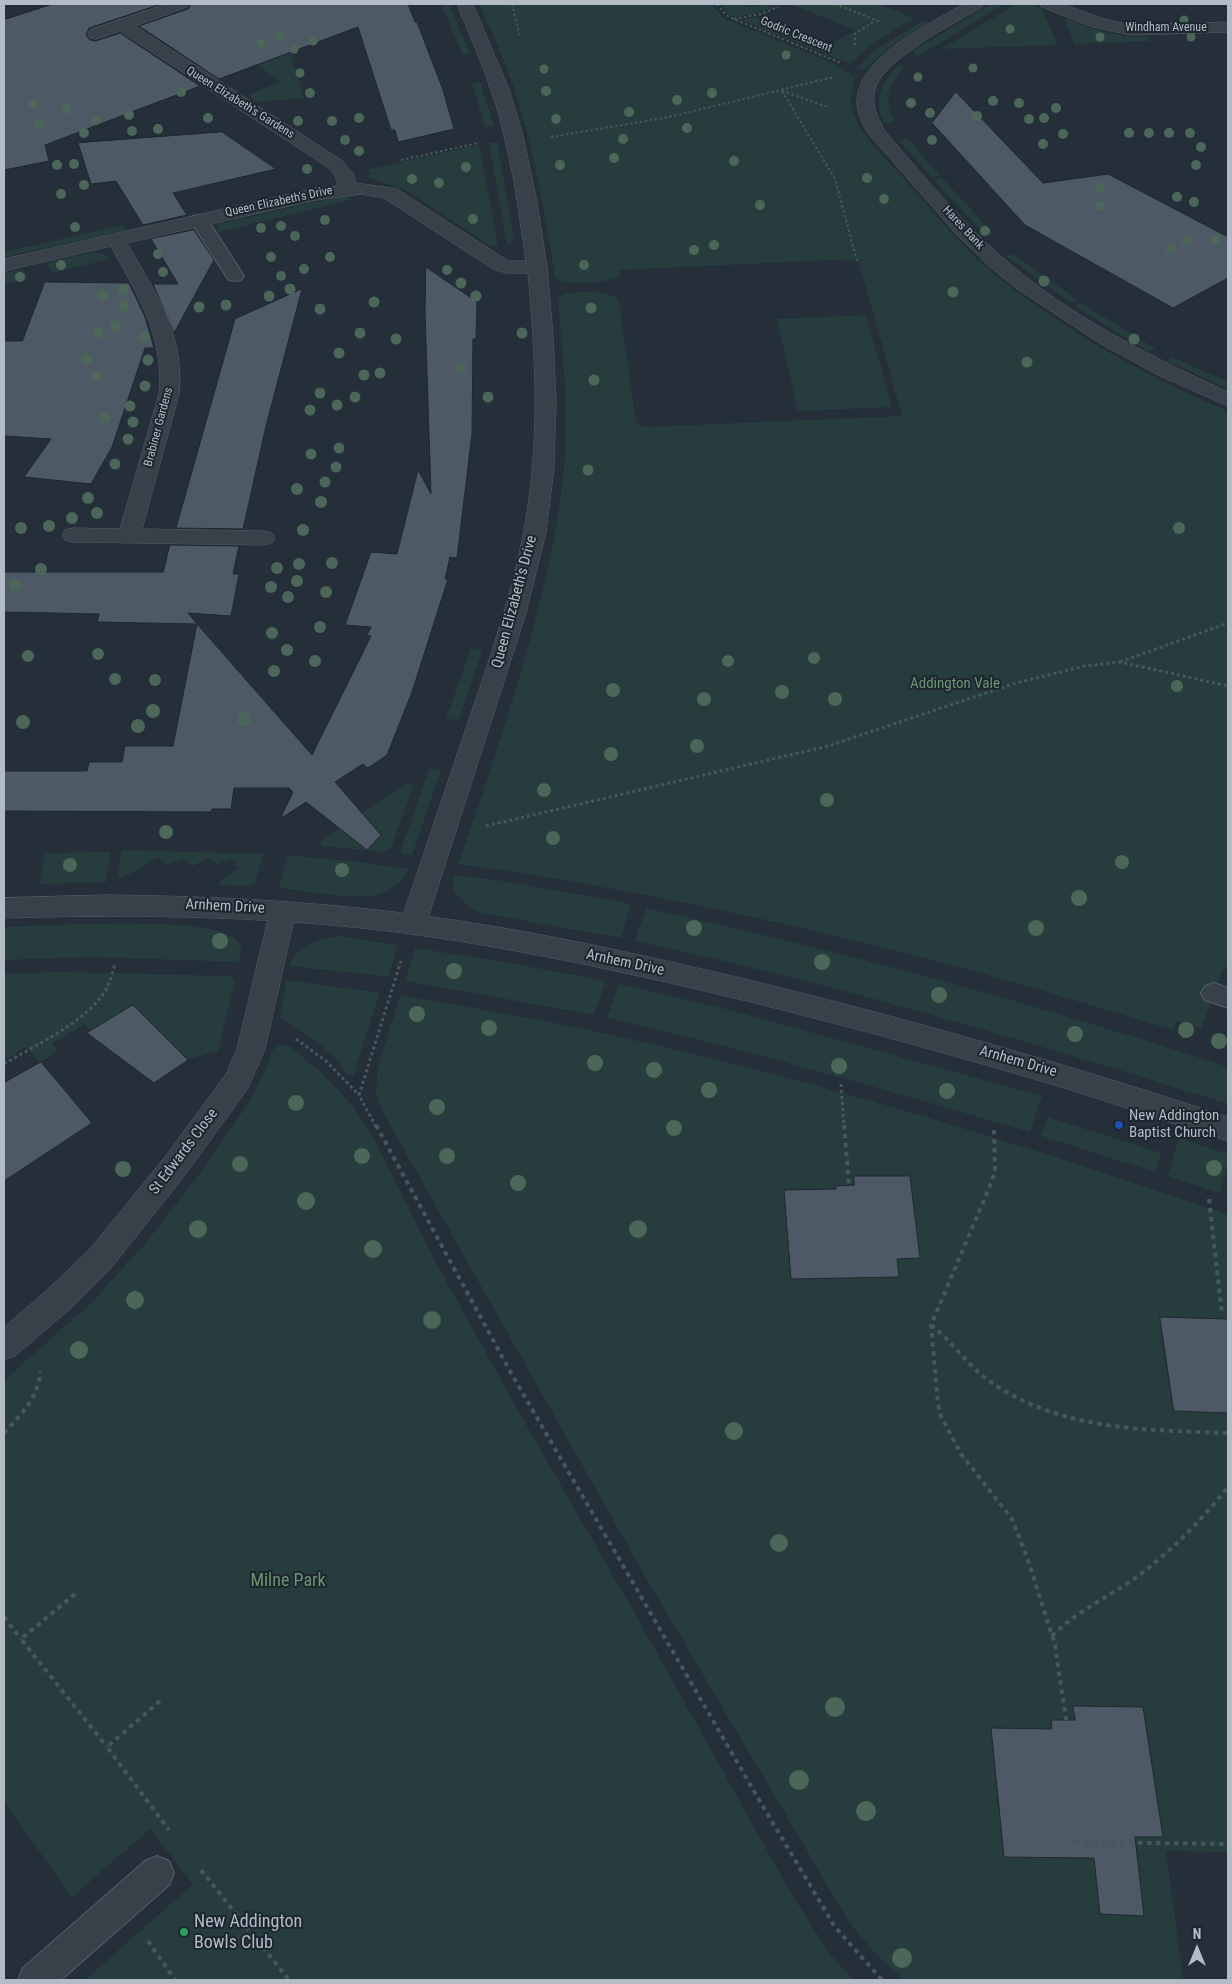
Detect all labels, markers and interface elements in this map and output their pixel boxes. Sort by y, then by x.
street label: Godric Crescent [758,14,834,56]
street label: Windham Avenue [1125,21,1207,35]
street label: Queen Elizabeth's Gardens [183,64,297,142]
street label: Queen Elizabeth's Drive [224,184,334,220]
street label: Hares Bank [939,203,987,253]
street label: Brabiner Gardens [142,386,176,468]
street label: Queen Elizabeth's Drive [489,534,541,670]
park label: Addington Vale [910,675,1000,693]
street label: Arnhem Drive [185,896,265,918]
street label: Arnhem Drive [584,946,666,980]
street label: Arnhem Drive [977,1042,1059,1082]
street label: St Edwards Close [146,1106,222,1198]
place label: New Addington Baptist Church [1129,1107,1219,1142]
marker: New Addington Baptist Church [1113,1119,1125,1131]
park label: Milne Park [250,1570,326,1592]
place label: New Addington Bowls Club [194,1911,302,1954]
north arrow [1172,1924,1222,1974]
marker: New Addington Bowls Club [178,1926,190,1938]
text: N [1193,1926,1201,1942]

